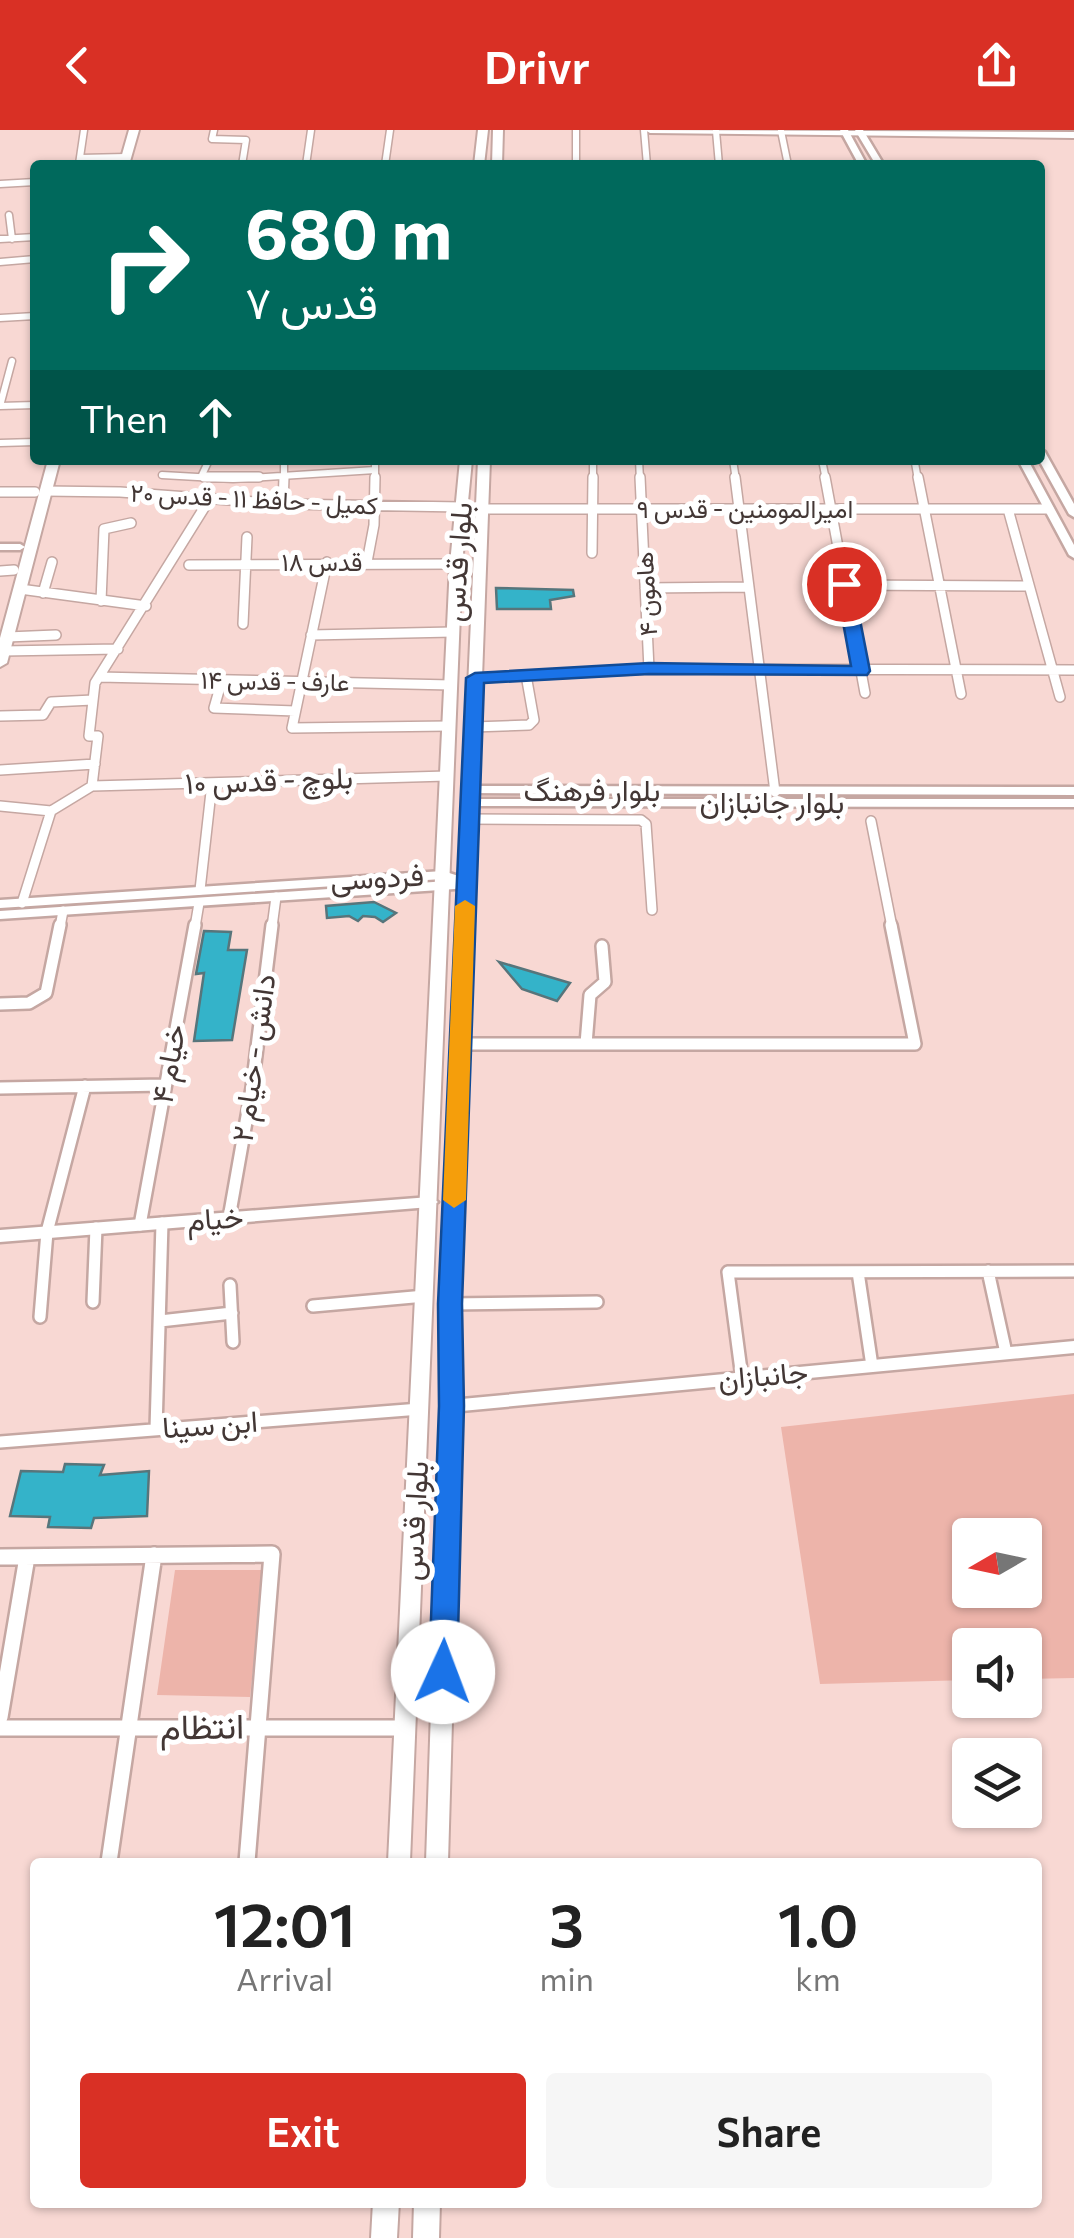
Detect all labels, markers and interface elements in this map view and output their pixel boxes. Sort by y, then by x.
icon: back [50,38,105,93]
text: Drivr [484,38,590,93]
icon: share [969,38,1024,93]
text: 680 m [245,188,452,273]
icon: right [80,200,210,330]
text: قدس ۷ [245,273,378,328]
icon: ahead [188,390,243,445]
text: Then [80,394,168,441]
street label: کمیل - حافظ ۱۱ - قدس ۲۰ [129,477,379,521]
street label: امیرالمومنین - قدس ۹ [637,493,853,525]
street label: بلوار قدس [433,501,480,623]
pin [802,542,887,627]
street label: قدس ۱۸ [282,546,363,578]
street label: هامون ۴ [628,551,664,637]
icon: arrive [817,557,872,612]
street label: عارف - قدس ۱۴ [200,664,350,698]
street label: بلوچ - قدس ۱۰ [184,757,354,804]
street label: بلوار فرهنگ [524,770,660,809]
street label: بلوار جانبازان [700,782,844,821]
street label: فردوسی [329,855,425,898]
street label: دانش - خیام ۲ [221,971,285,1144]
street label: خیام ۴ [141,1021,195,1106]
street label: خیام [185,1196,245,1240]
street label: جانبازان [716,1351,810,1398]
street label: ابن سینا [161,1401,259,1446]
street label: بلوار قدس [391,1460,436,1582]
north arrow [952,1518,1042,1608]
map controls [952,1518,1042,1828]
position arrow [391,1620,495,1724]
button: sound [952,1628,1042,1718]
street label: انتظام [159,1702,245,1751]
button: layers [952,1738,1042,1828]
text: 12:01 [214,1886,356,1959]
text: 3 [549,1886,584,1959]
text: 1.0 [778,1886,858,1959]
text: Arrival [236,1958,333,1998]
text: min [539,1958,594,1998]
text: km [795,1958,841,1998]
button: Exit [80,2073,526,2188]
button: Share [546,2073,992,2188]

